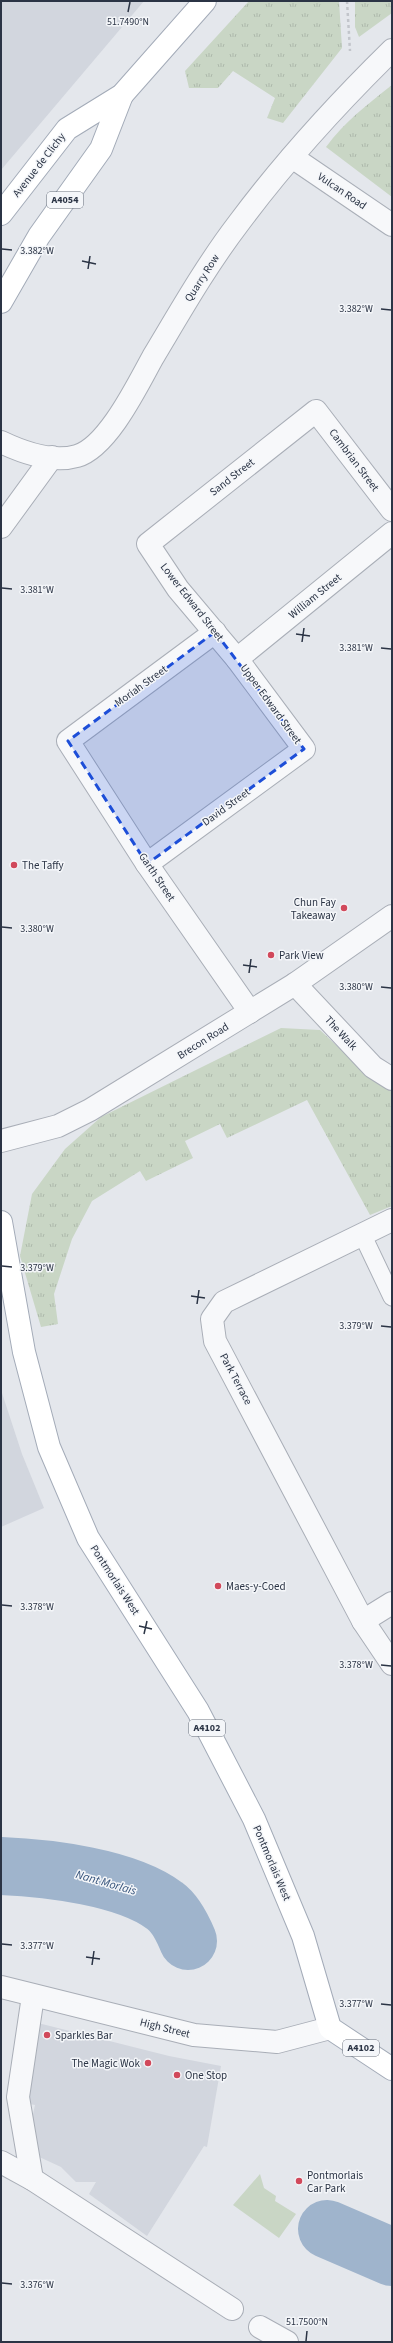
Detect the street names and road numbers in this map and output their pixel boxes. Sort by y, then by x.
street label: Avenue de Clichy [9,130,69,200]
street label: Vulcan Road [314,169,370,213]
road number: A4054 [47,192,83,208]
street label: Quarry Row [181,251,223,305]
street label: Cambrian Street [325,426,383,495]
street label: Sand Street [206,455,258,499]
street label: Lower Edward Street [157,560,227,644]
street label: William Street [285,570,345,622]
street label: Upper Edward Street [237,661,305,747]
street label: Moriah Street [112,662,171,710]
street label: David Street [199,784,253,830]
street label: Garth Street [135,850,179,904]
street label: The Walk [321,1013,361,1054]
street label: Brecon Road [174,1019,232,1063]
street label: Park Terrace [216,1351,256,1408]
street label: Pontmorlais West [87,1542,143,1618]
road number: A4102 [189,1720,225,1736]
street label: Pontmorlais West [249,1823,295,1903]
street label: High Street [138,2015,192,2042]
road number: A4102 [343,2040,379,2056]

